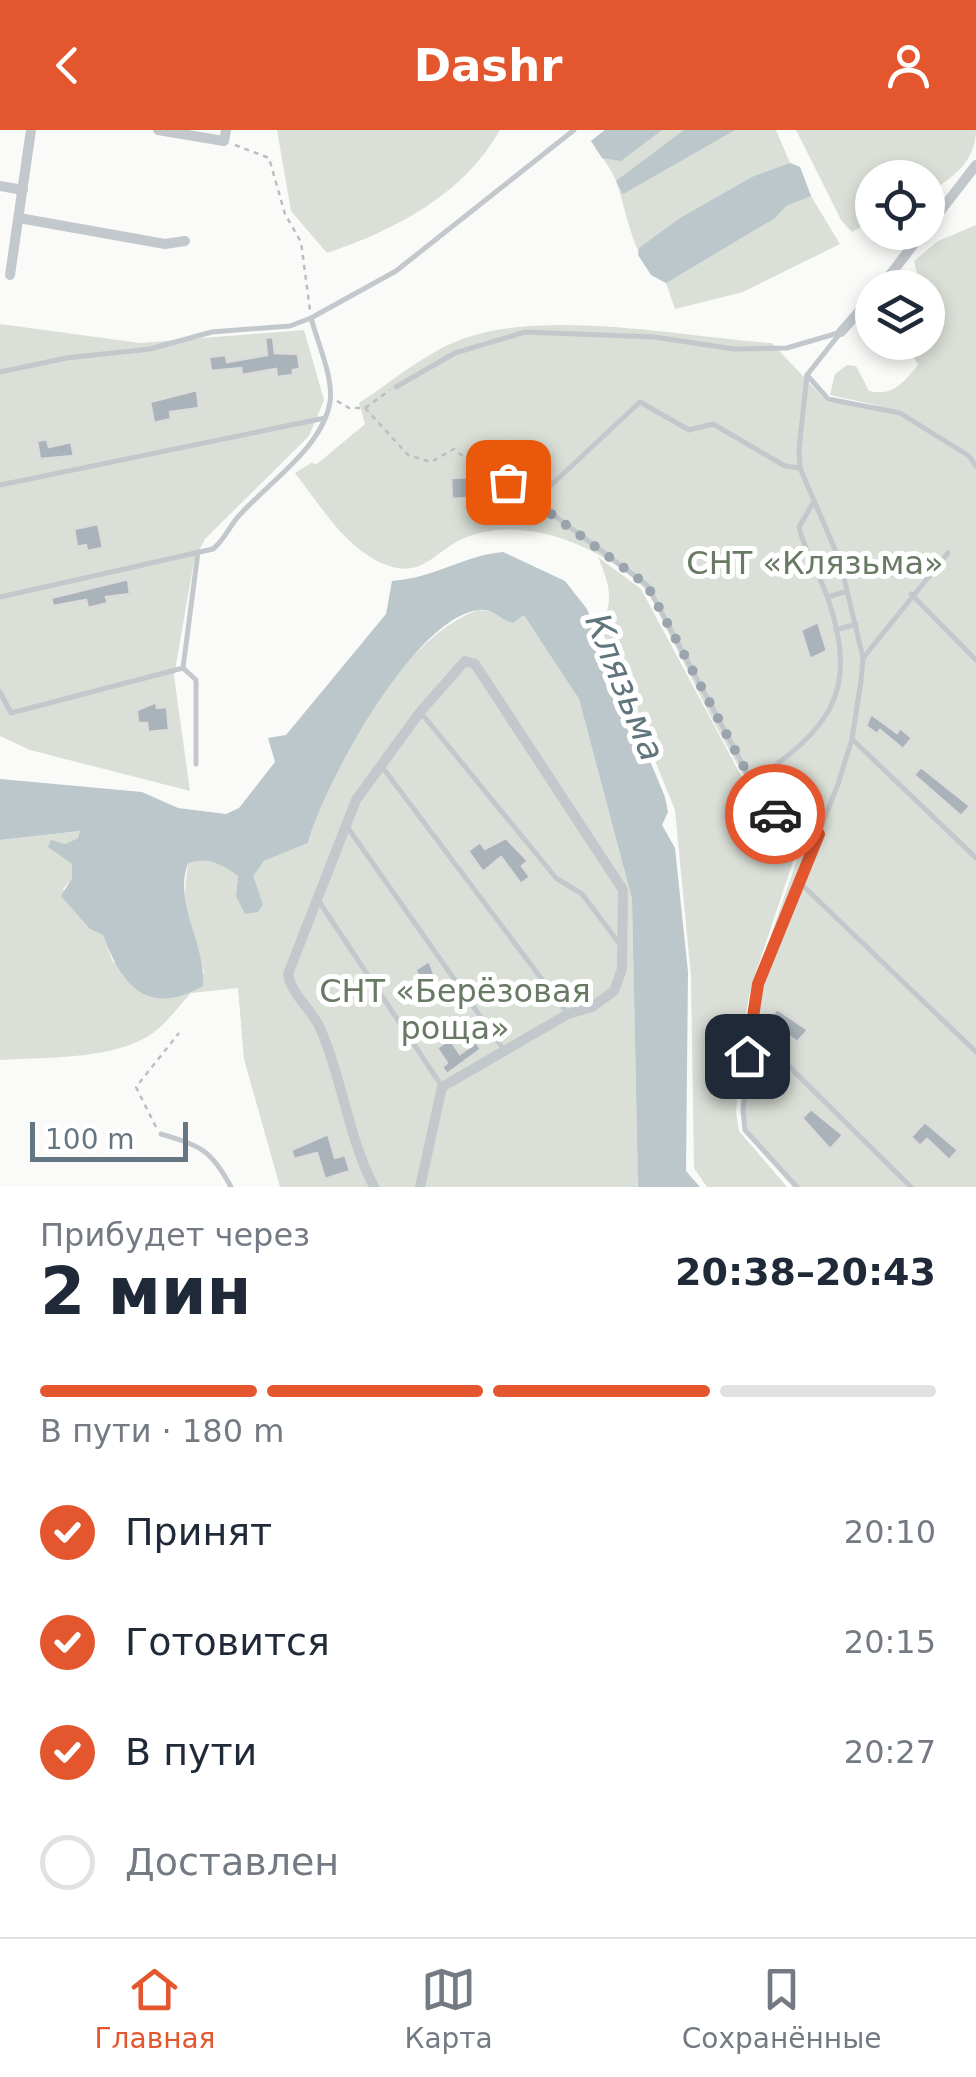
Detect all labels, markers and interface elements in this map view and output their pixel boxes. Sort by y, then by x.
icon: back [40,38,95,93]
icon: person [881,38,936,93]
text: Dashr [414,39,562,92]
map controls [855,160,945,360]
button: locate [855,160,945,250]
button: layers [855,270,945,360]
pin [466,440,551,525]
icon: bag [481,455,536,510]
park label: СНТ «Клязьма» [686,544,944,582]
water label: Клязьма [577,607,673,767]
courier [725,764,825,864]
icon: car [748,787,803,842]
park label: СНТ «Берёзовая роща» [319,972,591,1047]
pin [705,1014,790,1099]
icon: home [720,1029,775,1084]
scale bar [30,1117,188,1162]
text: 100 m [45,1123,135,1156]
text: Прибудет через [40,1216,310,1254]
text: 20:38–20:43 [675,1250,936,1294]
text: 2 мин [40,1254,251,1329]
text: В пути · 180 m [40,1412,284,1450]
icon: check [40,1505,95,1560]
text: Принят [125,1510,272,1554]
text: 20:10 [844,1513,936,1551]
icon: check [40,1615,95,1670]
text: Готовится [125,1620,330,1664]
text: 20:15 [844,1623,936,1661]
icon: check [40,1725,95,1780]
text: В пути [125,1730,257,1774]
text: 20:27 [844,1733,936,1771]
text: Доставлен [125,1840,339,1884]
tab: Главная [95,1962,215,2055]
tab: Карта [405,1962,493,2055]
tab: Сохранённые [682,1962,881,2055]

